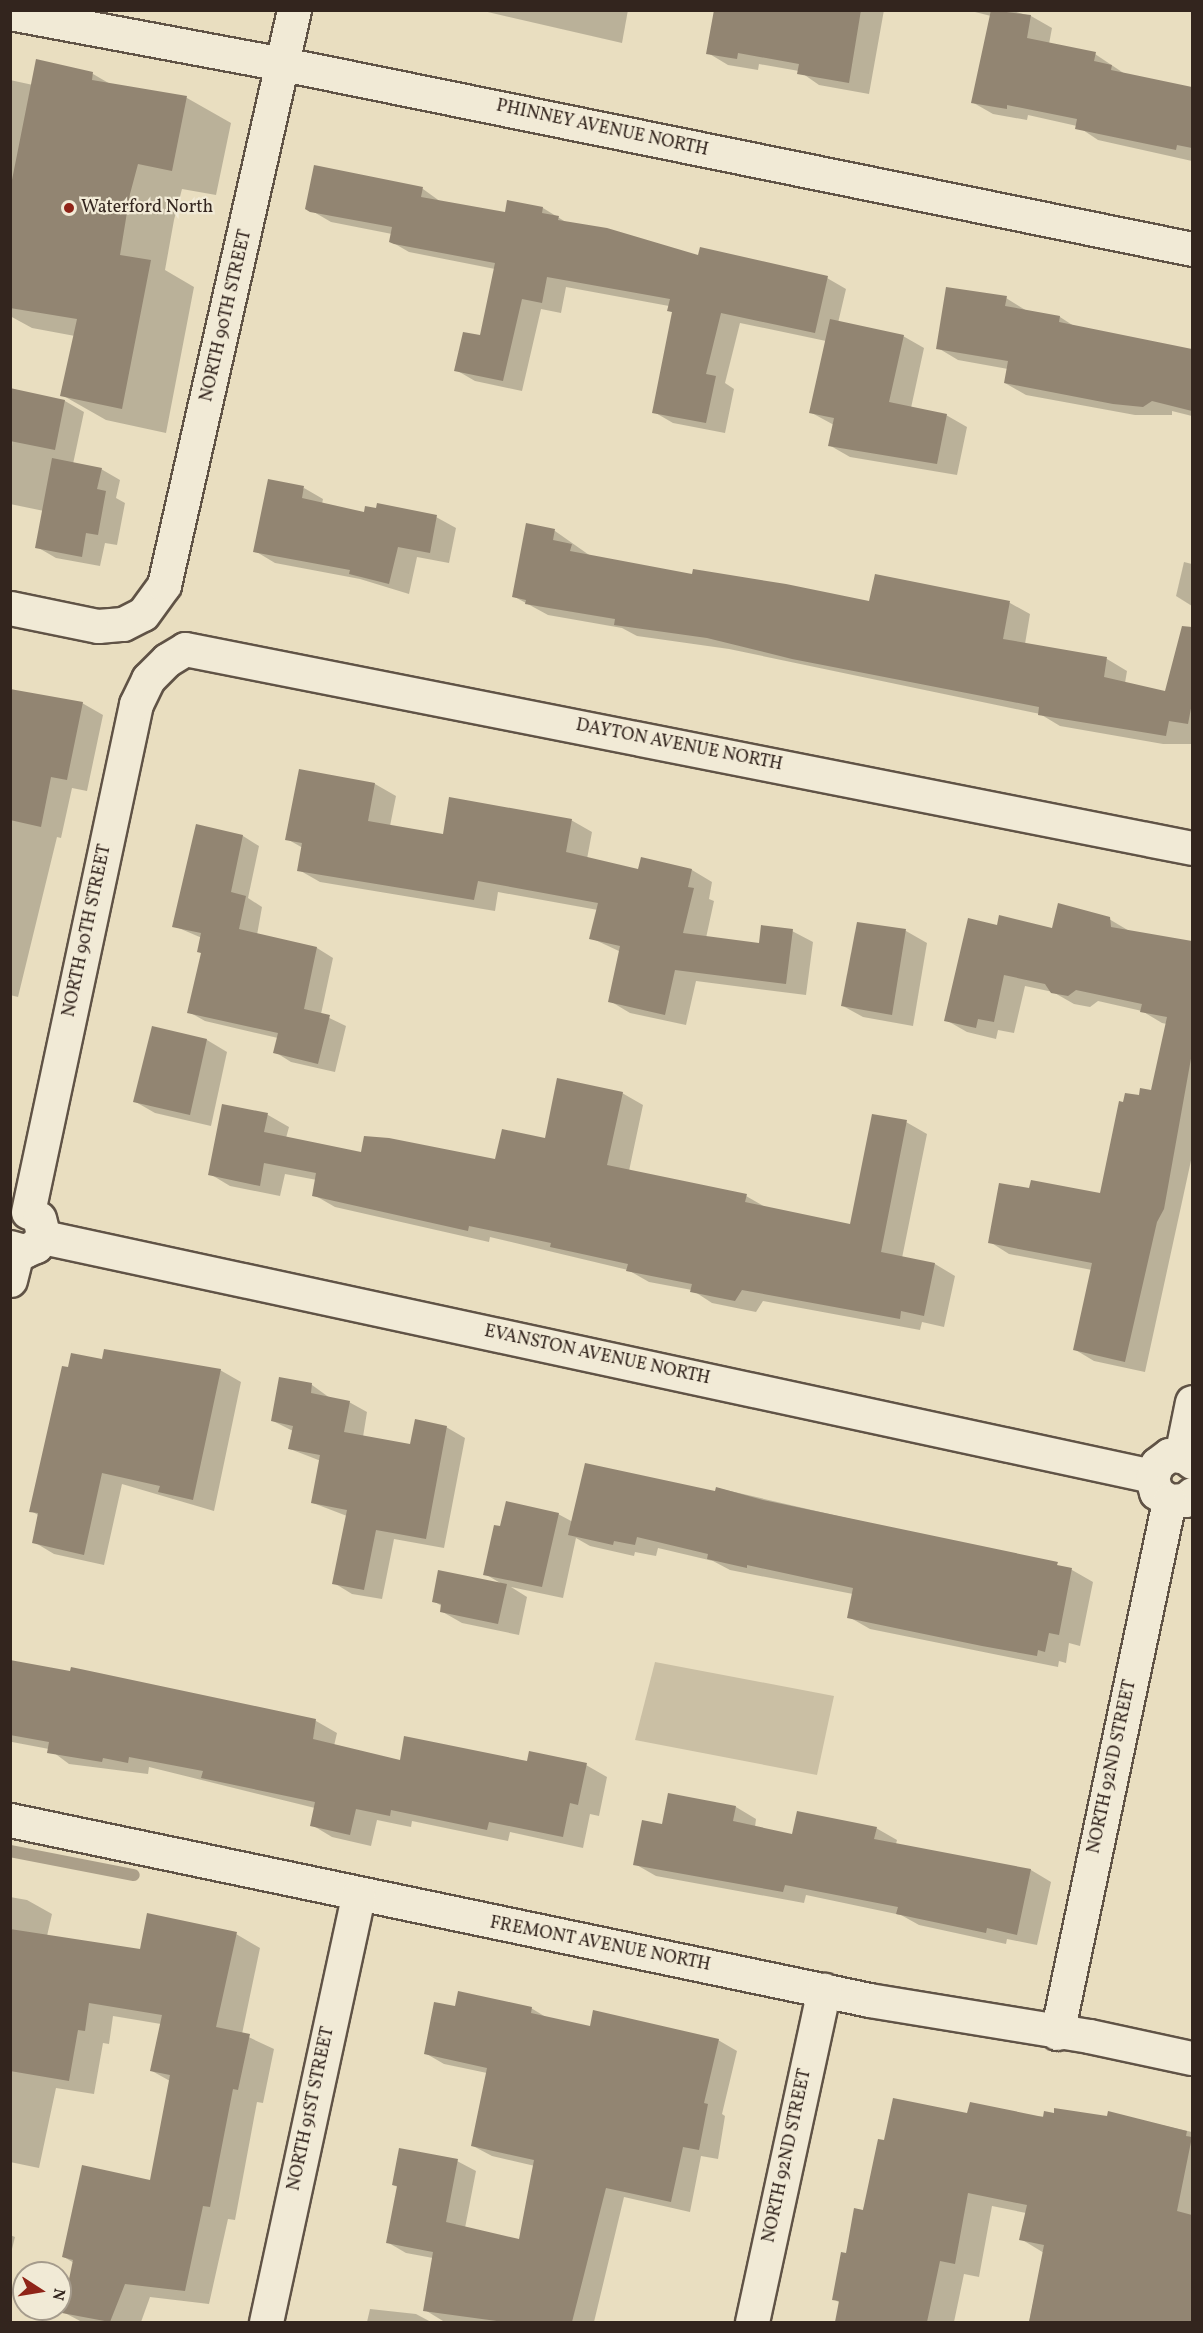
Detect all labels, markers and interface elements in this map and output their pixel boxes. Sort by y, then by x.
street label: PHINNEY AVENUE NORTH [494,96,710,162]
place label: Waterford North [81,197,213,219]
marker: Waterford North [62,201,76,215]
street label: NORTH 90TH STREET [197,228,257,404]
street label: DAYTON AVENUE NORTH [574,715,784,777]
street label: NORTH 90TH STREET [59,843,117,1019]
street label: EVANSTON AVENUE NORTH [482,1321,712,1391]
street label: NORTH 92ND STREET [1084,1678,1142,1856]
street label: FREMONT AVENUE NORTH [488,1913,712,1977]
street label: NORTH 91ST STREET [284,2025,340,2193]
street label: NORTH 92ND STREET [759,2067,817,2245]
north arrow [12,2261,72,2321]
text: N [46,2286,70,2302]

